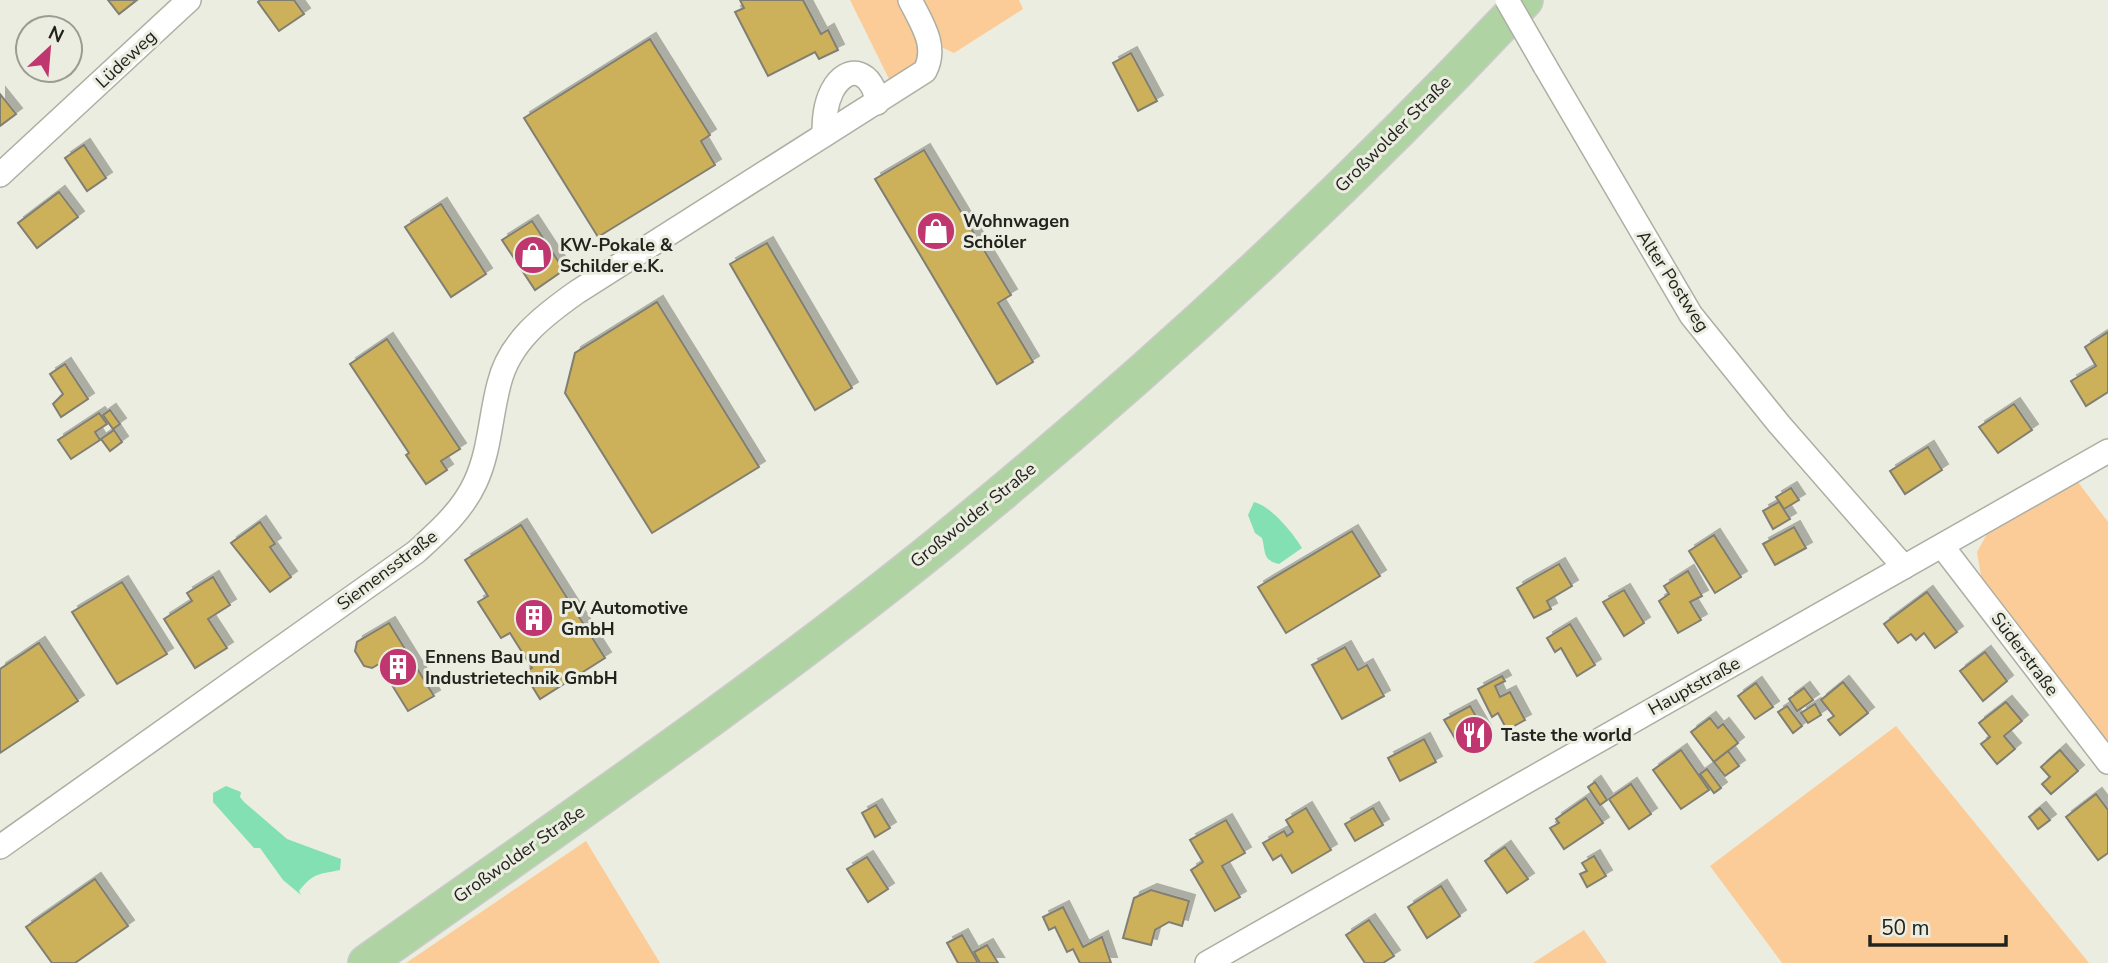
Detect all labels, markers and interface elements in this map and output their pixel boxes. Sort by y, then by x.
north arrow [14,14,84,84]
text: N [44,20,68,49]
street label: Lüdeweg [90,25,162,93]
street label: Großwolder Straße [1330,71,1456,197]
place label: Wohnwagen Schöler [963,209,1069,254]
shop icon: Wohnwagen Schöler [915,210,957,252]
street label: Alter Postweg [1631,226,1715,336]
place label: KW-Pokale & Schilder e.K. [560,233,674,278]
shop icon: KW-Pokale & Schilder e.K. [512,234,554,276]
street label: Großwolder Straße [905,457,1041,573]
street label: Siemensstraße [332,524,442,616]
place label: PV Automotive GmbH [561,596,688,641]
building icon: PV Automotive GmbH [513,597,555,639]
street label: Süderstraße [1986,607,2064,701]
place label: Ennens Bau und Industrietechnik GmbH [425,645,618,690]
building icon: Ennens Bau und Industrietechnik GmbH [377,646,419,688]
street label: Hauptstraße [1644,651,1744,721]
restaurant icon: Taste the world [1453,714,1495,756]
place label: Taste the world [1501,723,1632,747]
street label: Großwolder Straße [449,800,589,908]
scale bar [1870,904,2007,948]
text: 50 m [1881,914,1930,942]

